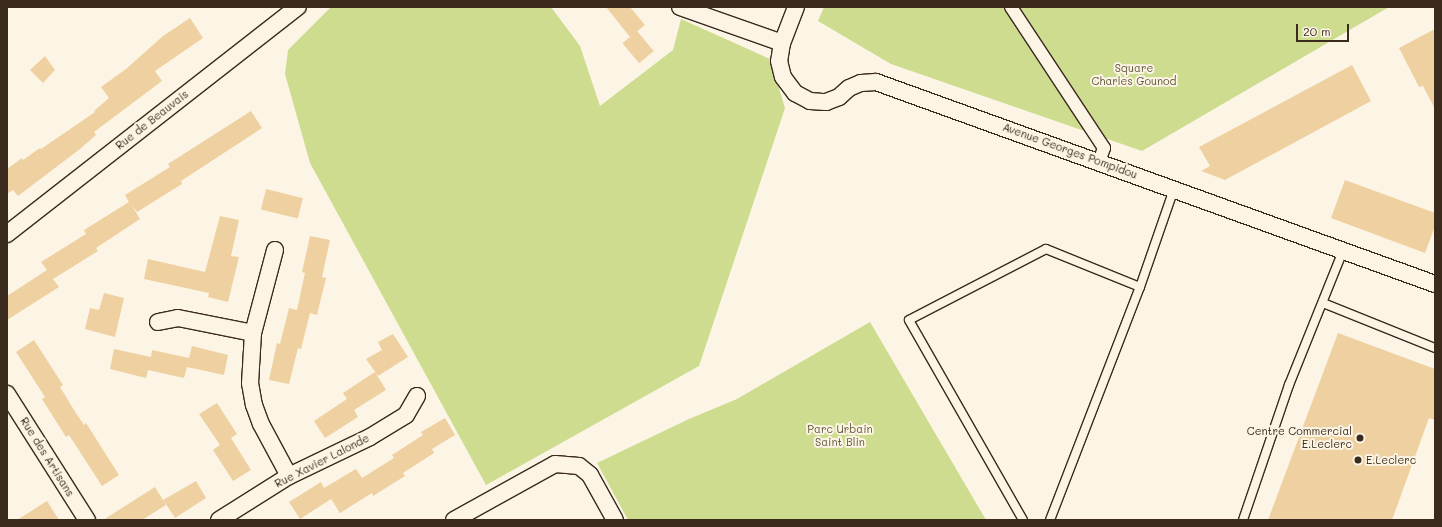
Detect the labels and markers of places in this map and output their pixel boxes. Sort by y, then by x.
place label: Centre Commercial E.Leclerc [1247,425,1352,451]
marker: Centre Commercial E.Leclerc [1355,433,1365,443]
place label: E.Leclerc [1366,453,1416,467]
marker: E.Leclerc [1353,455,1363,465]

